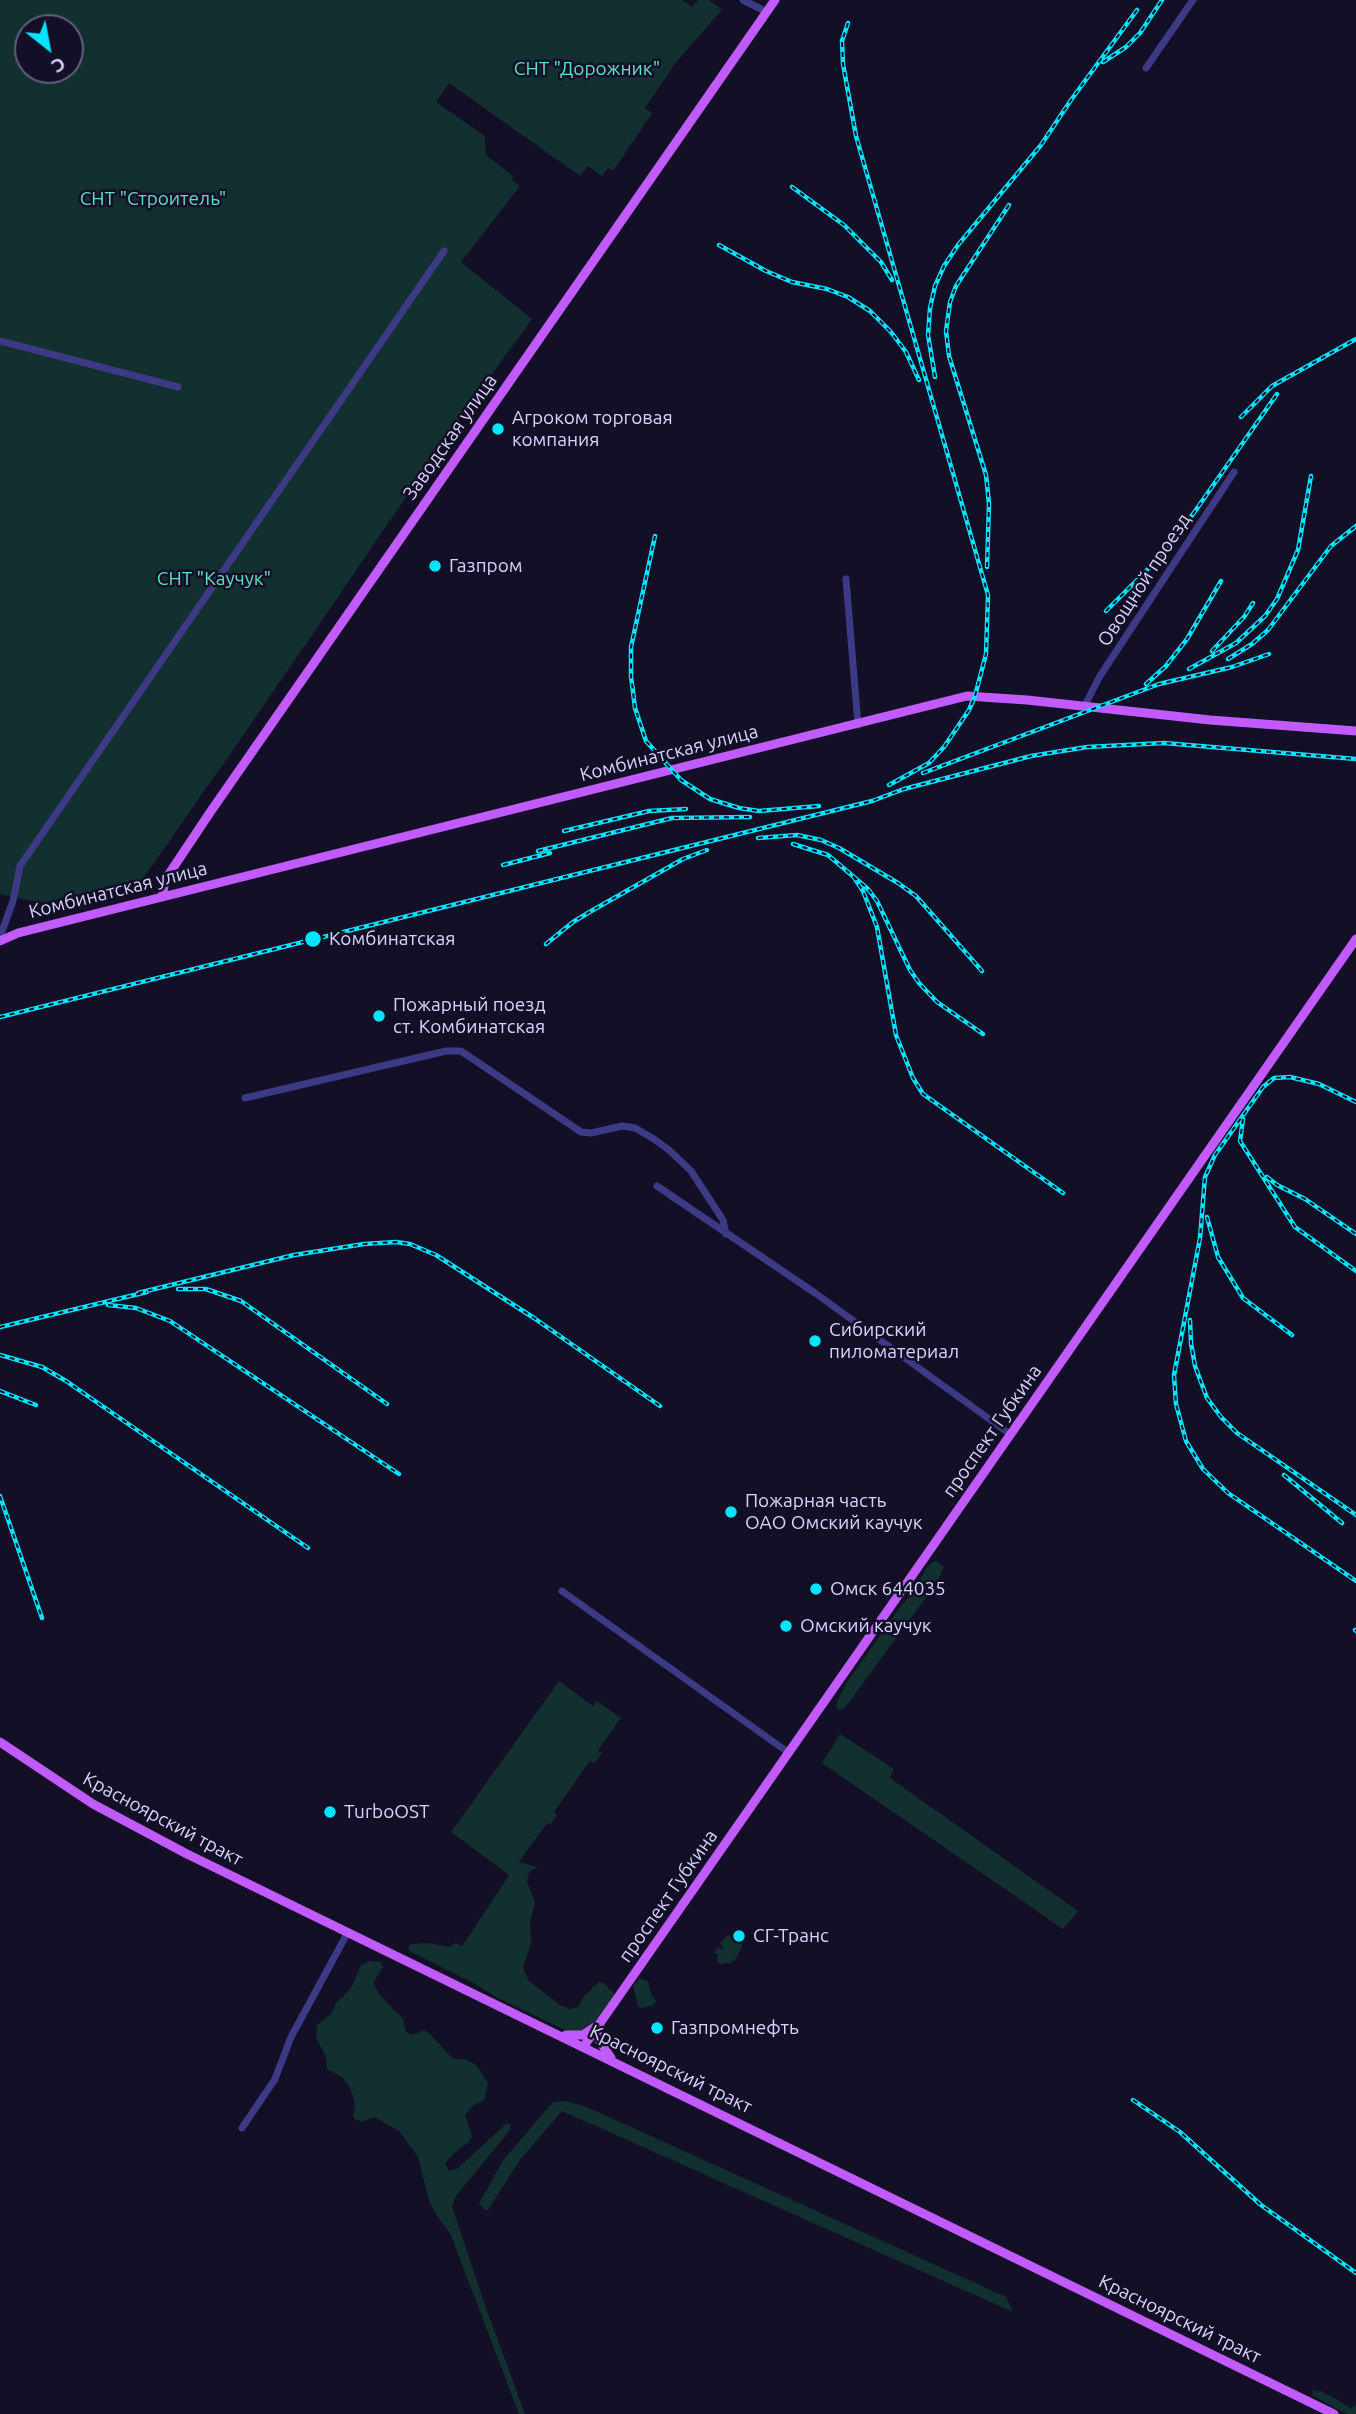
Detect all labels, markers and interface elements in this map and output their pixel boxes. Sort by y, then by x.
north arrow [14,14,84,84]
text: С [48,53,70,78]
park label: СНТ "Дорожник" [514,58,660,80]
park label: СНТ "Строитель" [80,188,226,210]
street label: Заводская улица [398,370,502,504]
place label: Агроком торговая компания [512,407,673,451]
marker: Агроком торговая компания [490,421,506,437]
street label: Овощной проезд [1093,509,1195,651]
place label: Газпром [449,555,523,577]
marker: Газпром [427,558,443,574]
park label: СНТ "Каучук" [157,568,271,590]
street label: Комбинатская улица [578,720,760,786]
street label: Комбинатская улица [27,857,209,923]
place label: Комбинатская [329,928,456,950]
marker: Комбинатская [303,929,323,949]
place label: Пожарный поезд ст. Комбинатская [393,994,546,1038]
marker: Пожарный поезд ст. Комбинатская [371,1008,387,1024]
place label: Сибирский пиломатериал [829,1319,959,1363]
marker: Сибирский пиломатериал [807,1333,823,1349]
street label: проспект Губкина [938,1360,1046,1502]
place label: Пожарная часть ОАО Омский каучук [745,1490,922,1534]
marker: Пожарная часть ОАО Омский каучук [723,1504,739,1520]
place label: Омск 644035 [830,1578,946,1600]
marker: Омск 644035 [808,1581,824,1597]
place label: Омский каучук [800,1615,932,1637]
marker: Омский каучук [778,1618,794,1634]
street label: Красноярский тракт [79,1767,247,1871]
place label: TurboOST [344,1801,430,1823]
marker: TurboOST [322,1804,338,1820]
street label: проспект Губкина [614,1825,722,1967]
place label: СГ-Транс [753,1925,829,1947]
marker: СГ-Транс [731,1928,747,1944]
place label: Газпромнефть [671,2017,799,2039]
street label: Красноярский тракт [586,2020,756,2118]
marker: Газпромнефть [649,2020,665,2036]
street label: Красноярский тракт [1095,2270,1265,2368]

